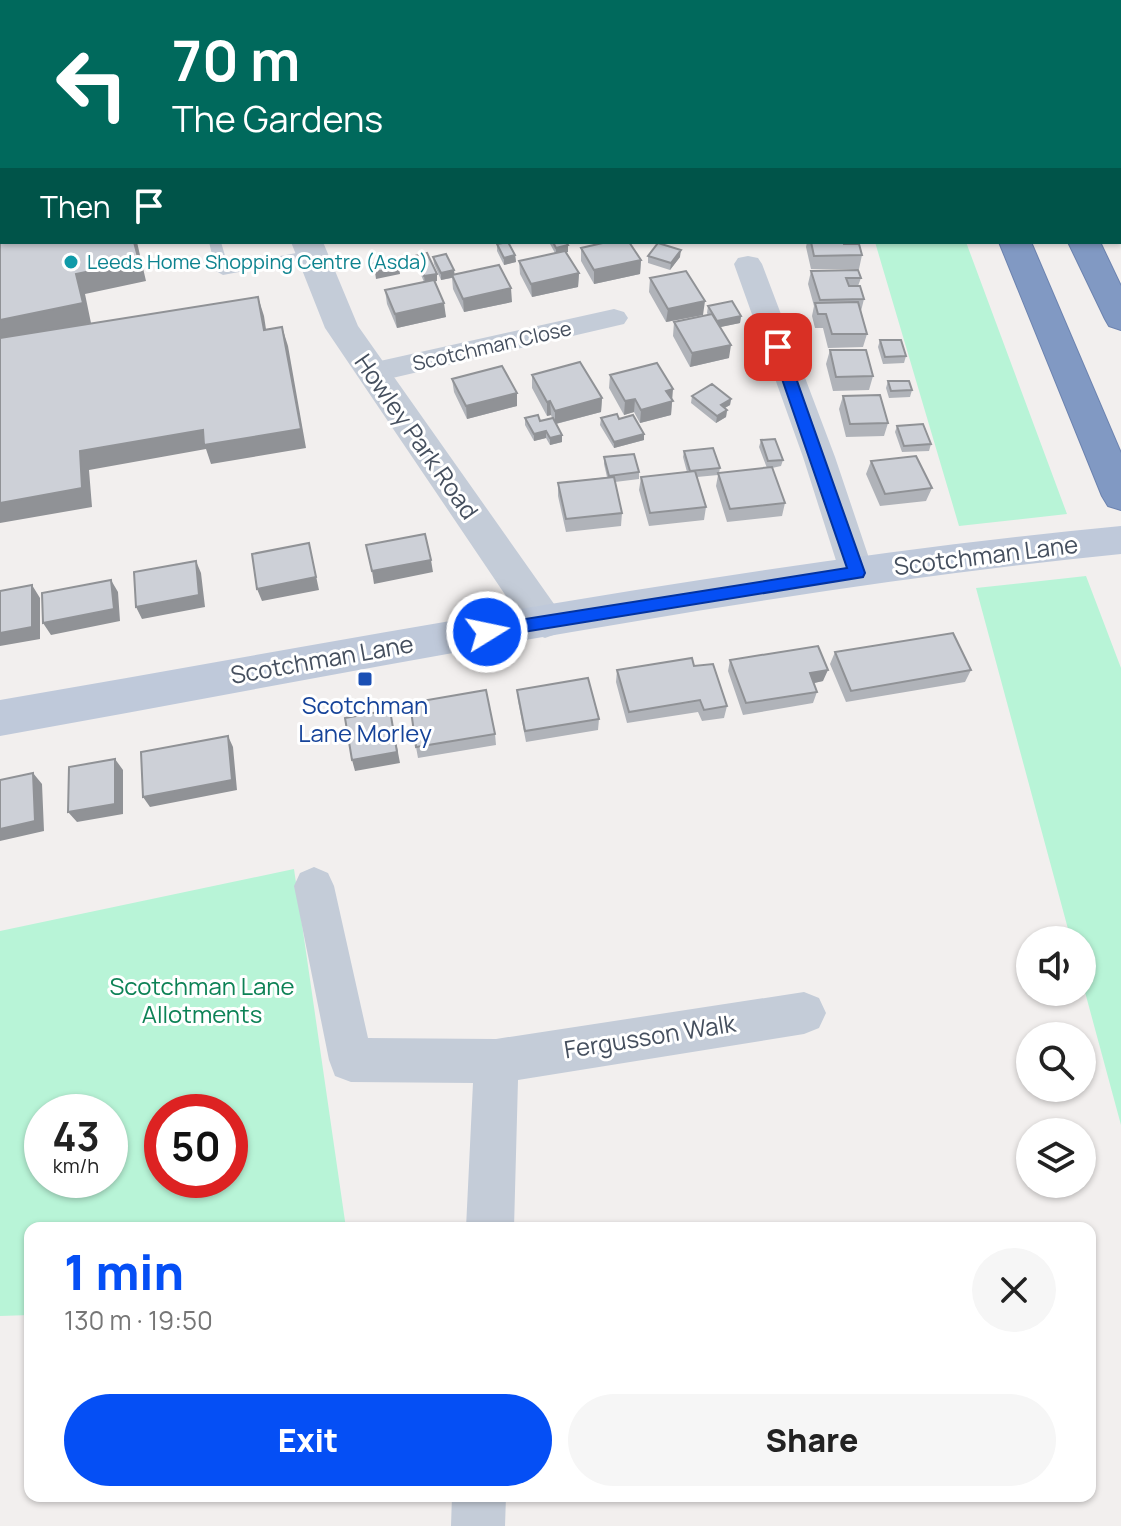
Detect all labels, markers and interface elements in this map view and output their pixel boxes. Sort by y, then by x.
text: 70 m [172,21,300,98]
icon: left [40,32,144,136]
text: The Gardens [172,94,383,143]
icon: arrive [127,184,171,228]
text: Then [40,186,111,227]
place label: Leeds Home Shopping Centre (Asda) [87,248,428,275]
marker: Leeds Home Shopping Centre (Asda) [62,253,80,271]
pin [744,313,812,381]
street label: Scotchman Close [410,314,574,377]
icon: arrive [756,325,800,369]
street label: Howley Park Road [348,347,487,525]
street label: Scotchman Lane [892,527,1080,582]
position arrow [445,590,529,674]
street label: Scotchman Lane [228,626,416,691]
marker: Scotchman Lane Morley [356,670,374,688]
place label: Scotchman Lane Morley [298,688,432,749]
map controls [1016,926,1096,1198]
button: sound [1016,926,1096,1006]
park label: Scotchman Lane Allotments [109,969,295,1030]
street label: Fergusson Walk [562,1006,739,1065]
button: search [1016,1022,1096,1102]
speed limit sign: 50 [144,1094,248,1198]
text: 43 [52,1108,100,1163]
button: layers [1016,1118,1096,1198]
text: km/h [53,1152,99,1179]
text: 1 min [64,1239,184,1304]
button: close [972,1248,1056,1332]
text: 130 m · 19:50 [64,1302,213,1338]
button: Exit [64,1394,552,1486]
button: Share [568,1394,1056,1486]

